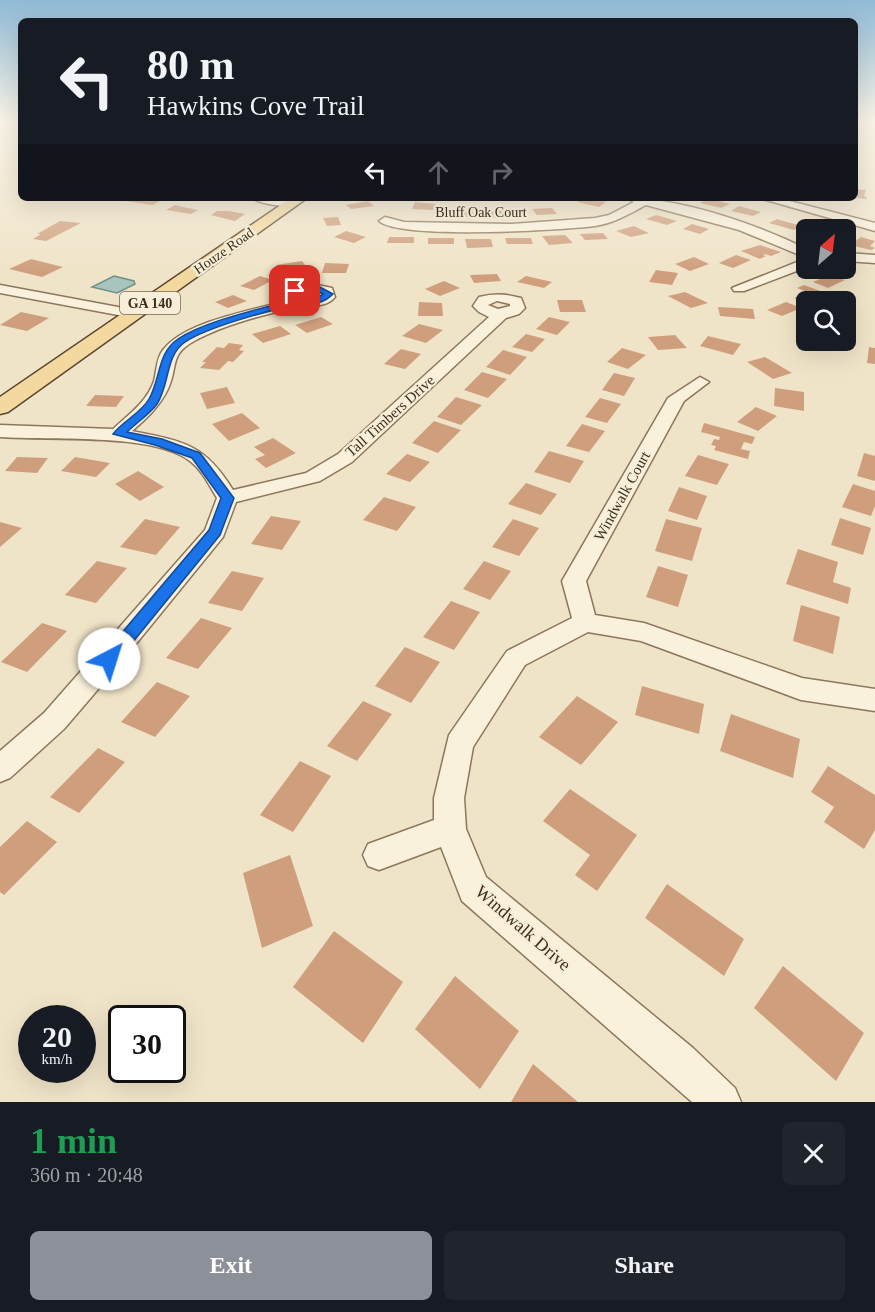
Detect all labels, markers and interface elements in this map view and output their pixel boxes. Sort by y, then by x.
icon: left [48,42,126,120]
text: 80 m [147,42,235,88]
text: Hawkins Cove Trail [147,91,365,121]
icon: left [359,156,392,189]
icon: ahead [422,156,455,189]
icon: right [485,156,518,189]
street label: Bluff Oak Court [435,205,527,220]
north arrow [796,219,856,279]
map controls [796,219,856,351]
street label: Houze Road [191,225,257,277]
pin [269,265,320,316]
icon: arrive [278,274,311,307]
button: search [796,291,856,351]
road number: GA 140 [120,292,180,314]
street label: Tall Timbers Drive [342,372,438,460]
street label: Windwalk Court [591,448,654,544]
position arrow [77,627,141,691]
street label: Windwalk Drive [471,881,575,975]
speed limit sign: 30 [108,1005,186,1083]
text: 20 [42,1020,72,1053]
text: km/h [42,1051,72,1067]
text: 1 min [30,1121,117,1161]
button: close [782,1122,845,1185]
text: 360 m · 20:48 [30,1164,143,1186]
button: Exit [30,1231,432,1300]
button: Share [444,1231,845,1300]

